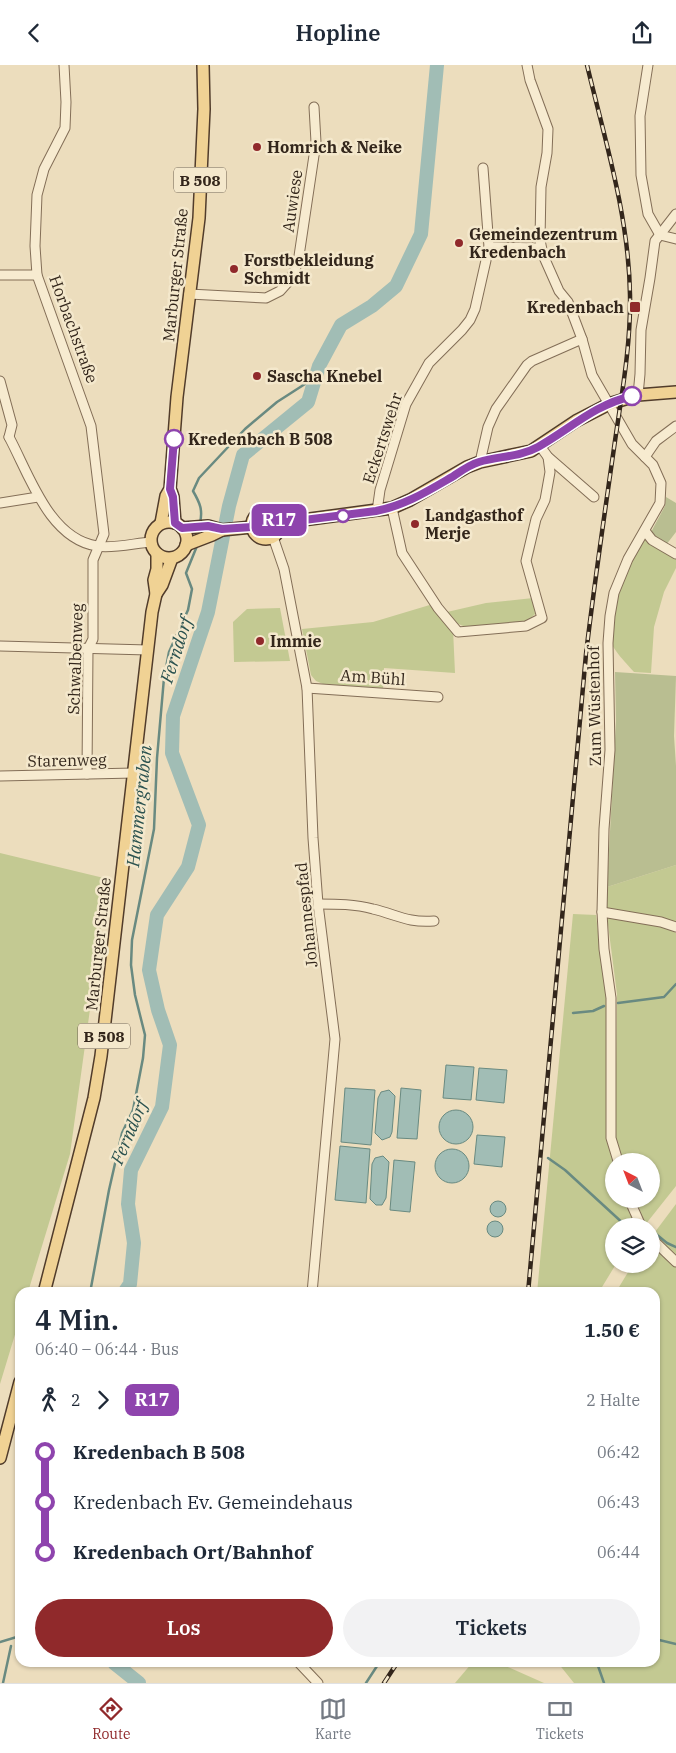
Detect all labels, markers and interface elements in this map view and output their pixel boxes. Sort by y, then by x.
text: Hopline [296,18,380,47]
icon: back [20,19,48,47]
icon: share [628,19,656,47]
place label: Homrich & Neike [267,137,402,157]
marker: Homrich & Neike [251,141,263,153]
road number: B 508 [174,167,226,193]
street label: Auwiese [278,168,306,234]
street label: Marburger Straße [158,207,192,343]
place label: Gemeindezentrum Kredenbach [469,224,618,262]
marker: Gemeindezentrum Kredenbach [453,237,465,249]
place label: Forstbekleidung Schmidt [244,250,374,288]
marker: Forstbekleidung Schmidt [228,263,240,275]
street label: Horbachstraße [45,272,103,386]
place label: Kredenbach [527,297,624,317]
marker: Kredenbach [628,300,642,314]
place label: Sascha Knebel [267,366,382,386]
marker: Sascha Knebel [251,370,263,382]
unlabelled marker [622,386,642,406]
street label: Eckertswehr [358,390,406,486]
marker: Kredenbach B 508 [164,429,184,449]
place label: Kredenbach B 508 [188,429,333,449]
line badge: R17 [250,504,308,536]
place label: Landgasthof Merje [425,505,525,543]
text: R17 [262,508,296,531]
unlabelled marker [336,509,350,523]
marker: Landgasthof Merje [409,518,421,530]
street label: Schwalbenweg [63,603,87,715]
water label: Ferndorf [154,611,198,687]
place label: Immie [270,631,322,651]
marker: Immie [254,635,266,647]
street label: Zum Wüstenhof [583,644,605,767]
street label: Am Bühl [340,665,406,689]
water label: Hammergraben [121,743,157,869]
street label: Starenweg [27,749,107,771]
street label: Johannespfad [291,861,321,968]
street label: Marburger Straße [81,876,115,1012]
road number: B 508 [78,1023,130,1049]
water label: Ferndorf [105,1093,154,1169]
north arrow [605,1153,660,1207]
map controls [605,1153,660,1273]
button: layers [605,1218,660,1273]
text: 4 Min. [35,1301,119,1338]
text: 1.50 € [584,1318,640,1342]
text: 06:40 – 06:44 · Bus [35,1339,179,1359]
icon: walk [35,1386,63,1414]
icon: forward [89,1386,117,1414]
text: R17 [135,1388,169,1411]
text: 2 [71,1390,81,1410]
text: 2 Halte [586,1390,640,1410]
text: Kredenbach B 508 [73,1440,245,1464]
text: 06:42 [597,1442,640,1462]
text: Kredenbach Ev. Gemeindehaus [73,1490,353,1514]
text: 06:43 [597,1492,640,1512]
text: Kredenbach Ort/Bahnhof [73,1540,312,1564]
text: 06:44 [597,1542,640,1562]
button: Los [35,1599,333,1657]
button: Tickets [343,1599,640,1657]
tab: Route [92,1695,130,1743]
tab: Karte [315,1695,351,1743]
tab: Tickets [536,1695,584,1743]

